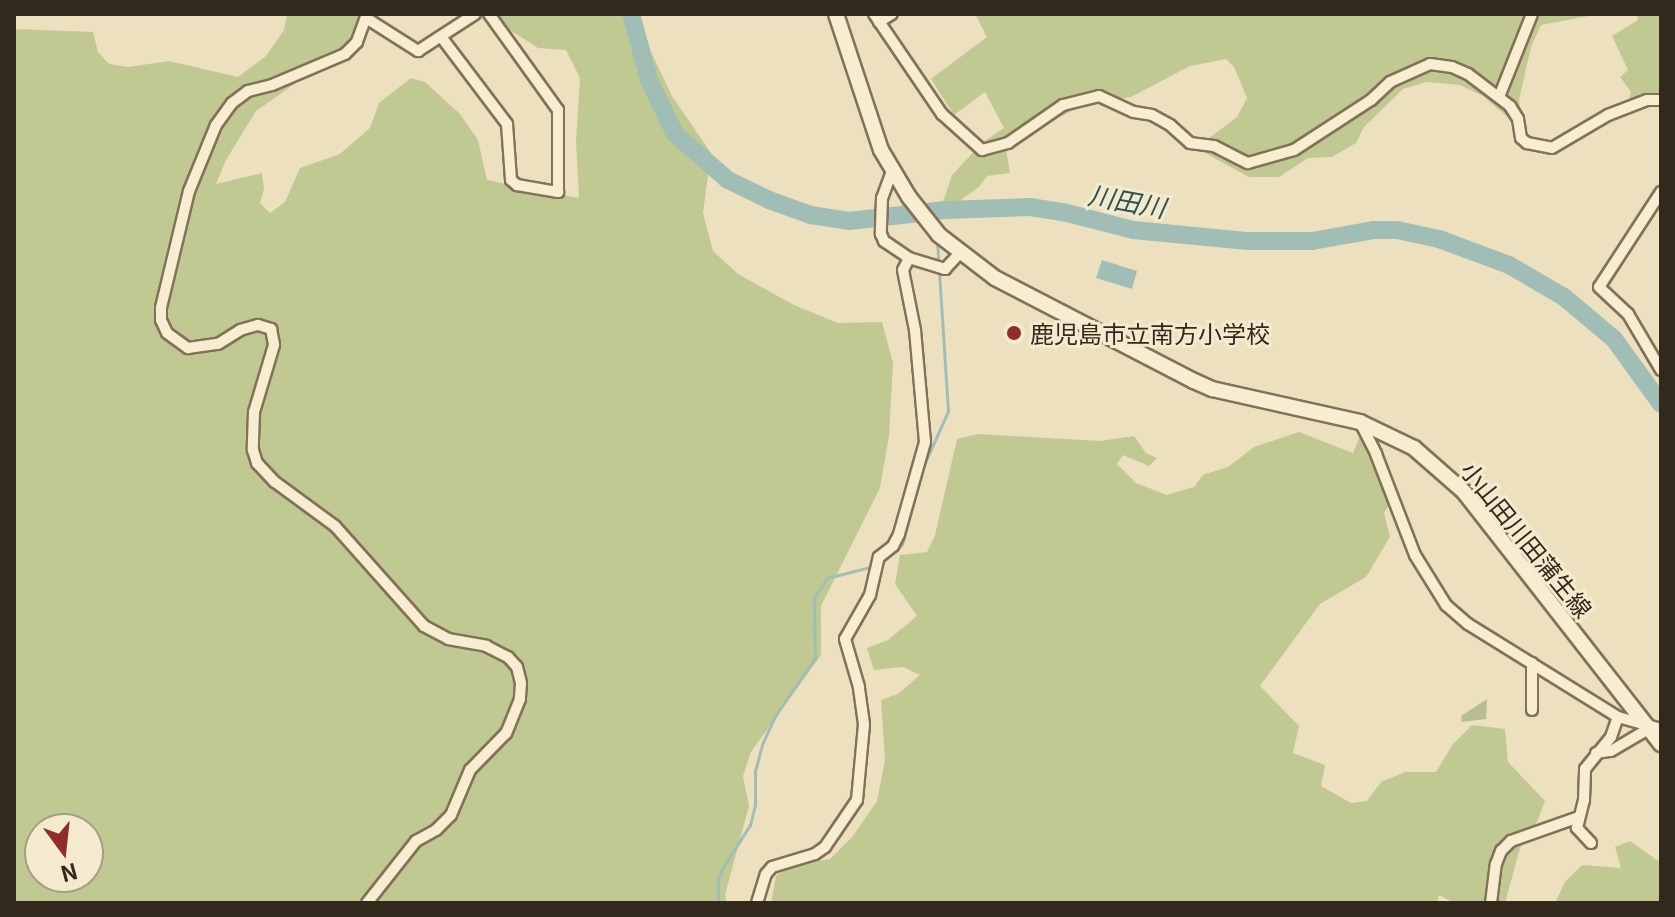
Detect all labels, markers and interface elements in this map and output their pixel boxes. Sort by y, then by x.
water label: 川田川 [1086,178,1168,222]
place label: 鹿児島市立南方小学校 [1030,319,1270,347]
marker: 鹿児島市立南方小学校 [1005,324,1023,342]
street label: 小山田川田蒲生線 [1455,455,1599,623]
north arrow [24,813,104,893]
text: N [58,857,82,892]

